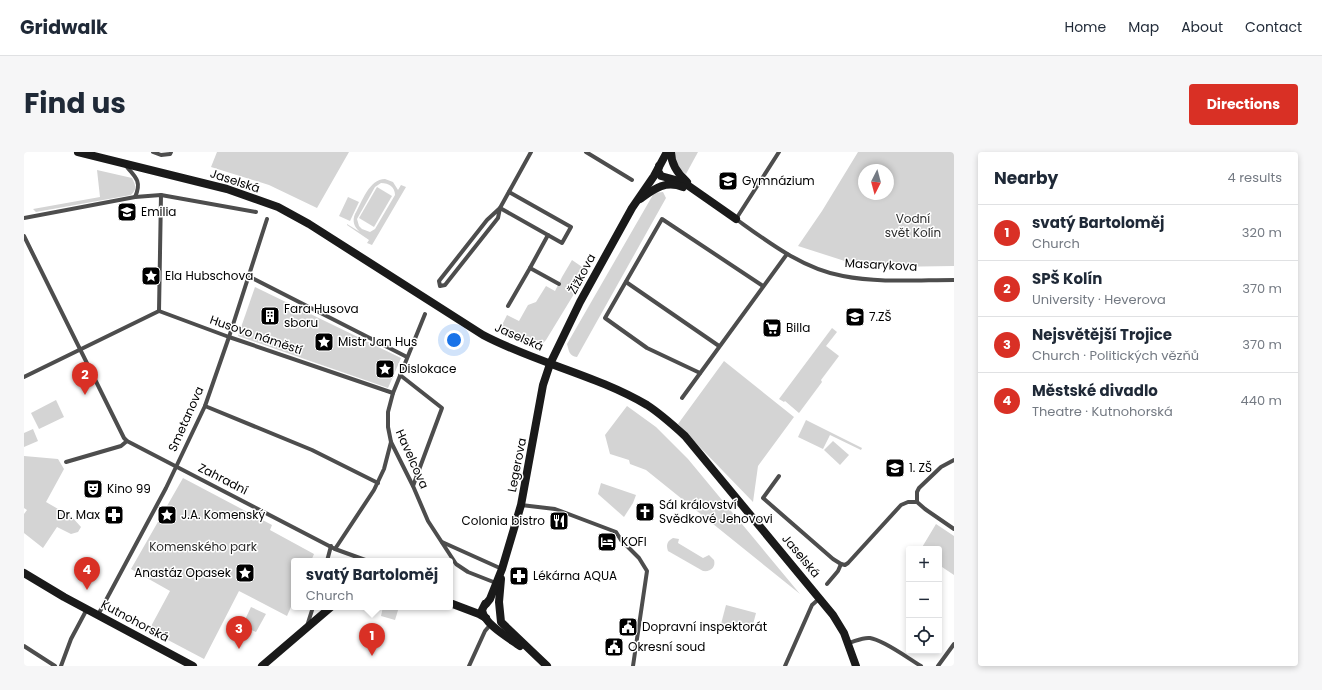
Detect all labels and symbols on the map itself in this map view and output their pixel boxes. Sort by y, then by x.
street label: Jaselská [208,164,262,197]
north arrow [858,164,894,200]
school or university icon: Gymnázium [717,170,739,192]
place label: Gymnázium [742,172,815,189]
school or university icon: Emilia [116,201,138,223]
place label: Emilia [141,203,176,220]
park label: Vodní svět Kolín [885,210,941,241]
street label: Žižkova [564,251,599,297]
street label: Masarykova [844,254,918,275]
place icon: Ela Hubschova [140,265,162,287]
place label: Ela Hubschova [165,267,253,284]
place label: Fara Husova sboru [284,300,359,331]
building icon: Fara Husova sboru [259,305,281,327]
school or university icon: 7.ZŠ [844,306,866,328]
place label: 7.ZŠ [869,308,892,325]
street label: Husovo náměstí [208,311,305,358]
supermarket icon: Billa [761,317,783,339]
street label: Jaselská [492,318,546,355]
place label: Billa [786,319,810,336]
your location [444,330,464,350]
place icon: Mistr Jan Hus [313,331,335,353]
place label: Mistr Jan Hus [338,333,417,350]
place icon: Dislokace [374,358,396,380]
place label: Dislokace [399,360,456,377]
pin: 2 [72,362,98,395]
street label: Smetanova [164,384,207,454]
street label: Havelcova [392,426,433,491]
street label: Legerova [503,436,530,494]
school or university icon: 1. ZŠ [884,457,906,479]
street label: Zahradní [195,459,251,498]
place label: 1. ZŠ [909,459,932,476]
theatre icon: Kino 99 [82,478,104,500]
place label: Kino 99 [107,480,151,497]
place label: Sál království Svědkové Jehovovi [659,496,773,527]
church icon: Sál království Svědkové Jehovovi [634,501,656,523]
pharmacy icon: Dr. Max [103,504,125,526]
place icon: J.A. Komenský [156,504,178,526]
place label: Dr. Max [57,506,100,523]
place label: J.A. Komenský [181,506,265,523]
restaurant icon: Colonia bistro [548,510,570,532]
place label: Colonia bistro [462,512,545,529]
street label: Jaselská [778,530,825,581]
hotel icon: KOFI [596,531,618,553]
place label: KOFI [621,533,647,550]
park label: Komenského park [149,538,258,555]
pin: 4 [74,557,100,590]
place icon: Anastáz Opasek [234,562,256,584]
place label: Anastáz Opasek [134,564,232,581]
pharmacy icon: Lékárna AQUA [508,565,530,587]
place label: Lékárna AQUA [533,567,617,584]
street label: Kutnohorská [98,595,172,646]
pin: 3 [226,616,252,649]
public building icon: Dopravní inspektorát [617,616,639,638]
place label: Dopravní inspektorát [642,618,767,635]
pin: 1 [359,623,385,656]
public building icon: Okresní soud [603,636,625,658]
place label: Okresní soud [628,638,705,655]

